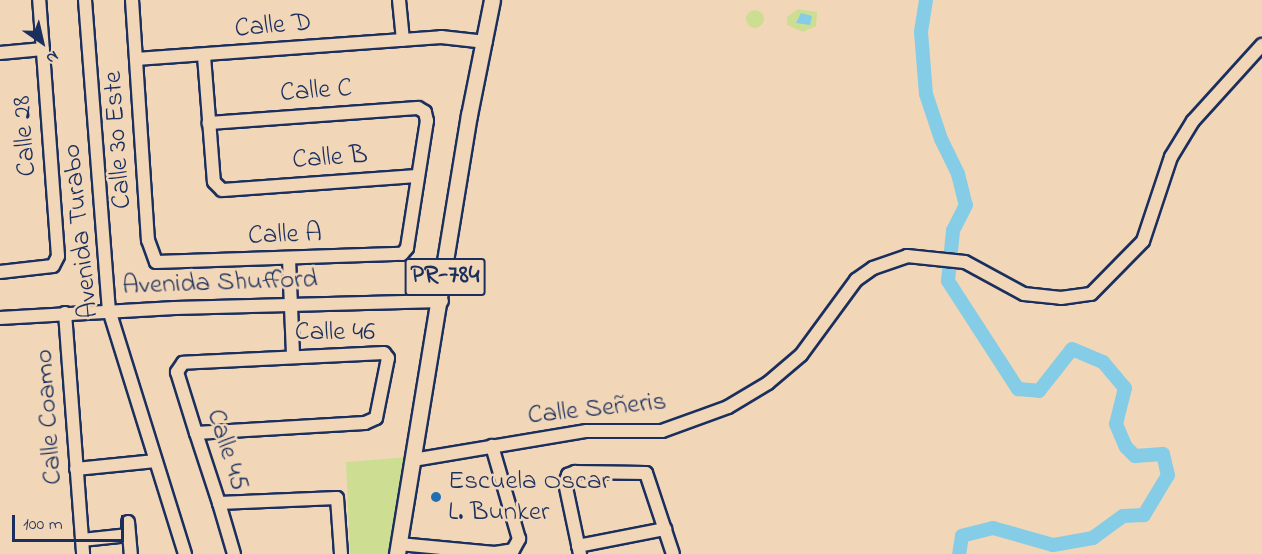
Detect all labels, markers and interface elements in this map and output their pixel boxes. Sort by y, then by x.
street label: Calle D [233,7,313,45]
north arrow [12,12,72,72]
text: N [41,44,63,70]
street label: Calle 30 Este [97,70,139,210]
street label: Calle C [279,72,353,110]
street label: Calle 28 [6,95,44,177]
street label: Calle B [291,139,369,177]
street label: Avenida Turabo [56,142,106,320]
street label: Calle A [247,218,323,252]
road number: PR-784 [404,254,486,300]
street label: Avenida Shufford [122,263,318,303]
street label: Calle 46 [295,317,375,349]
street label: Calle Coamo [28,348,70,486]
street label: Calle Señeris [526,386,668,432]
street label: Calle 45 [199,405,255,495]
place label: Escuela Oscar L. Bunker [448,465,610,528]
marker: Escuela Oscar L. Bunker [429,490,443,504]
scale bar [15,503,128,541]
text: 100 m [23,512,63,538]

